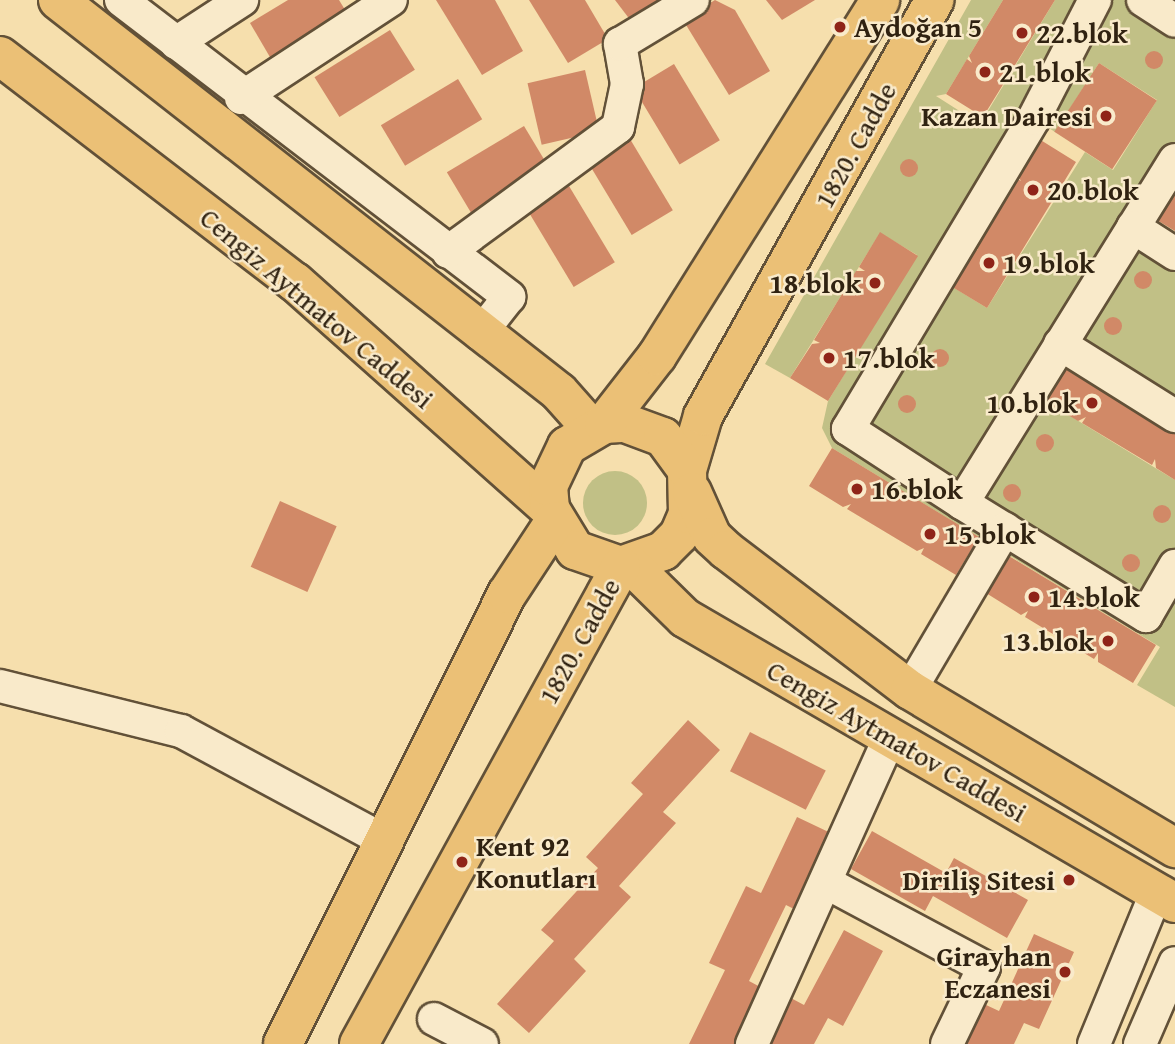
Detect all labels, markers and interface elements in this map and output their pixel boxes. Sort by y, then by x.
place label: Aydoğan 5 [854,10,982,44]
place label: 22.blok [1036,16,1128,50]
marker: Aydoğan 5 [832,19,848,35]
marker: 22.blok [1014,25,1030,41]
place label: 21.blok [999,55,1091,89]
marker: 21.blok [977,64,993,80]
street label: 1820. Cadde [807,76,903,214]
place label: Kazan Dairesi [921,99,1092,133]
marker: Kazan Dairesi [1098,108,1114,124]
place label: 20.blok [1047,173,1139,207]
marker: 20.blok [1025,182,1041,198]
street label: Cengiz Aytmatov Caddesi [194,201,440,415]
place label: 19.blok [1003,246,1095,280]
marker: 19.blok [981,255,997,271]
place label: 18.blok [769,266,861,300]
marker: 18.blok [867,275,883,291]
place label: 17.blok [843,341,935,375]
marker: 17.blok [821,350,837,366]
place label: 10.blok [986,386,1078,420]
marker: 10.blok [1084,395,1100,411]
place label: 16.blok [871,472,963,506]
marker: 16.blok [849,481,865,497]
place label: 15.blok [944,517,1036,551]
marker: 15.blok [922,526,938,542]
street label: 1820. Cadde [531,572,627,710]
place label: 14.blok [1048,580,1140,614]
marker: 14.blok [1026,589,1042,605]
place label: 13.blok [1002,624,1094,658]
marker: 13.blok [1100,633,1116,649]
street label: Cengiz Aytmatov Caddesi [761,653,1033,829]
place label: Kent 92 Konutları [476,829,596,895]
marker: Kent 92 Konutları [454,854,470,870]
place label: Diriliş Sitesi [903,863,1055,897]
marker: Diriliş Sitesi [1061,872,1077,888]
place label: Girayhan Eczanesi [937,939,1051,1005]
marker: Girayhan Eczanesi [1057,964,1073,980]

